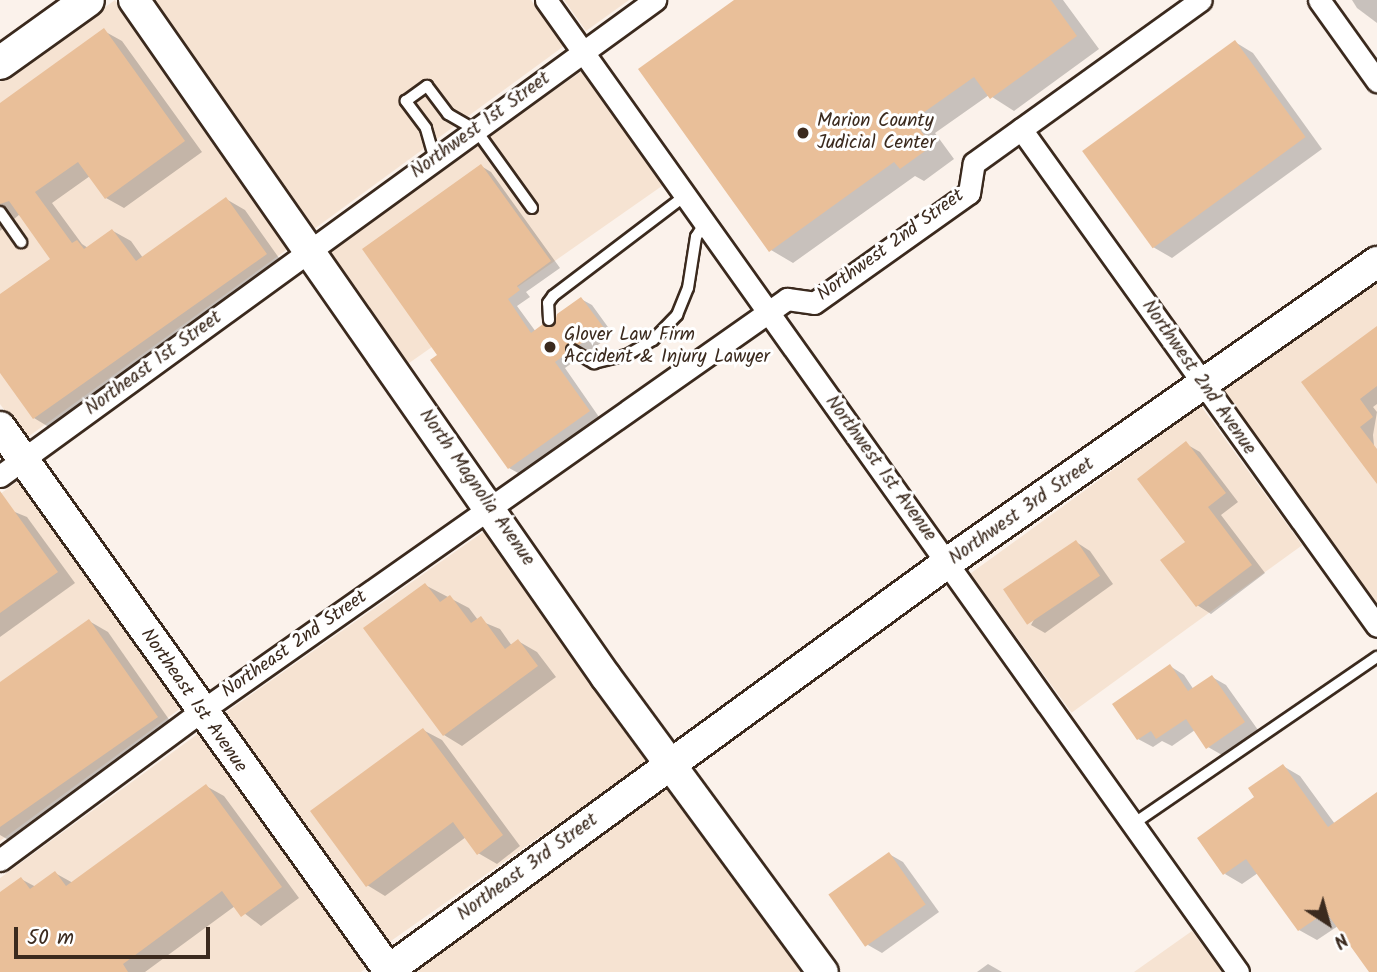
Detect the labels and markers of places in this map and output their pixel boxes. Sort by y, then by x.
place label: Marion County Judicial Center [817,111,935,155]
marker: Marion County Judicial Center [795,125,811,141]
place label: Glover Law Firm Accident & Injury Lawyer [564,325,770,369]
marker: Glover Law Firm Accident & Injury Lawyer [542,339,558,355]

